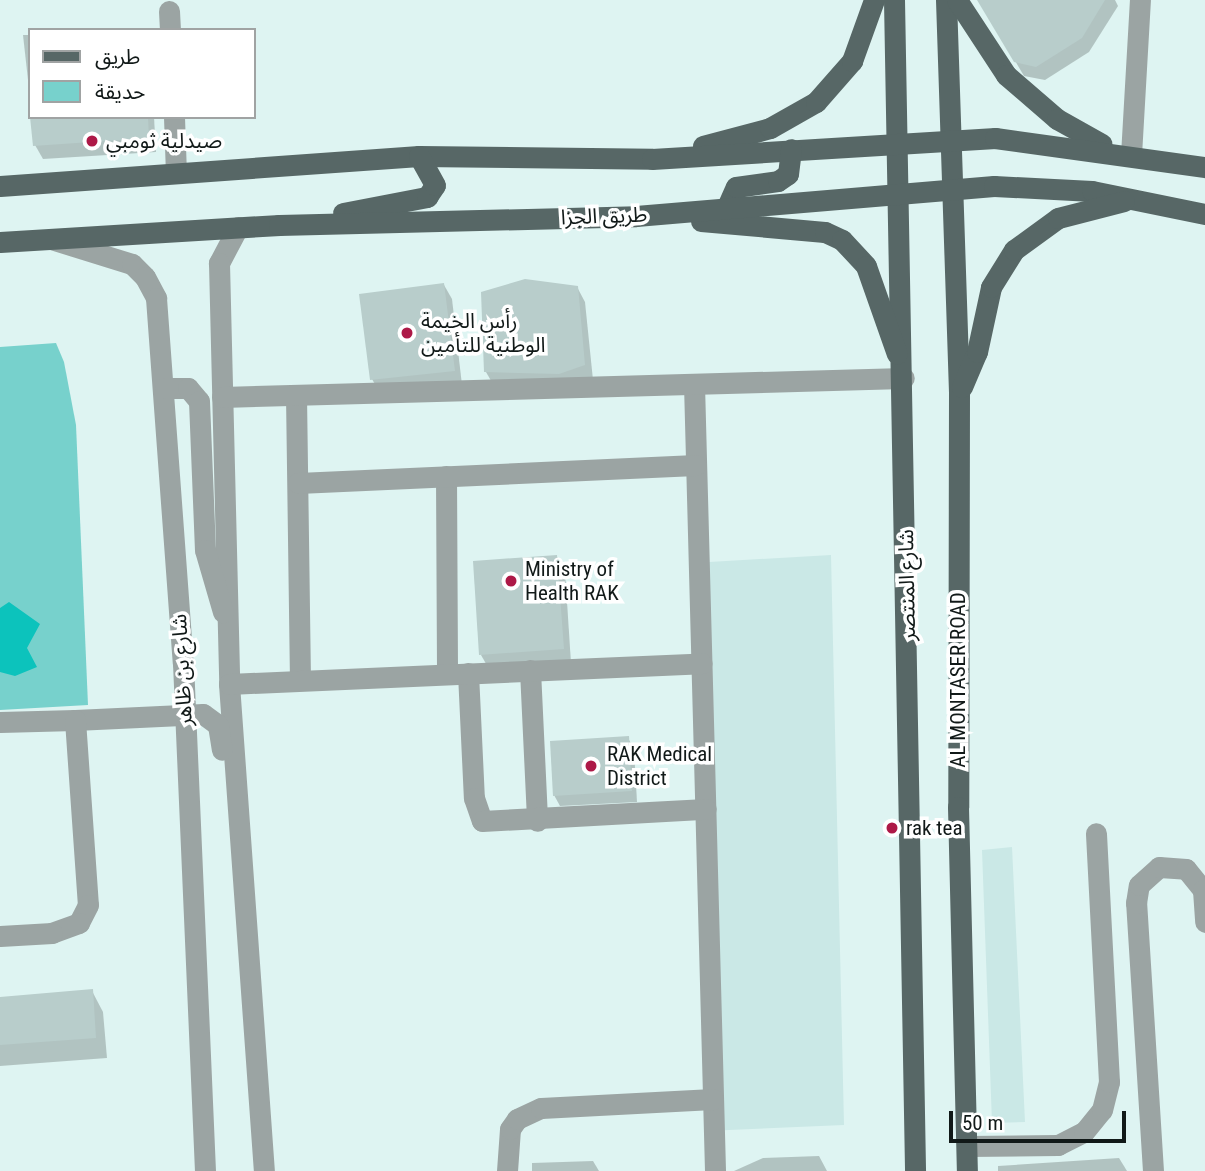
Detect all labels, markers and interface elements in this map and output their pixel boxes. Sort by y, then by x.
legend [28,28,256,119]
text: طريق [95,45,140,69]
text: حديقة [95,80,145,104]
place label: صيدلية ثومبي [106,128,222,154]
marker: صيدلية ثومبي [84,133,100,149]
street label: طريق الجزا [560,202,648,230]
place label: رأس الخيمة الوطنية للتأمين [421,308,545,358]
marker: رأس الخيمة الوطنية للتأمين [399,325,415,341]
street label: شارع المنتصر [893,529,921,641]
place label: Ministry of Health RAK [525,556,619,606]
marker: Ministry of Health RAK [503,573,519,589]
street label: AL MONTASER ROAD [945,592,971,768]
street label: شارع بن ظاهر [166,613,198,727]
place label: RAK Medical District [607,741,712,791]
marker: RAK Medical District [581,756,601,776]
place label: rak tea [906,815,962,841]
marker: rak tea [884,820,900,836]
scale bar [953,1098,1130,1142]
text: 50 m [962,1111,1003,1135]

